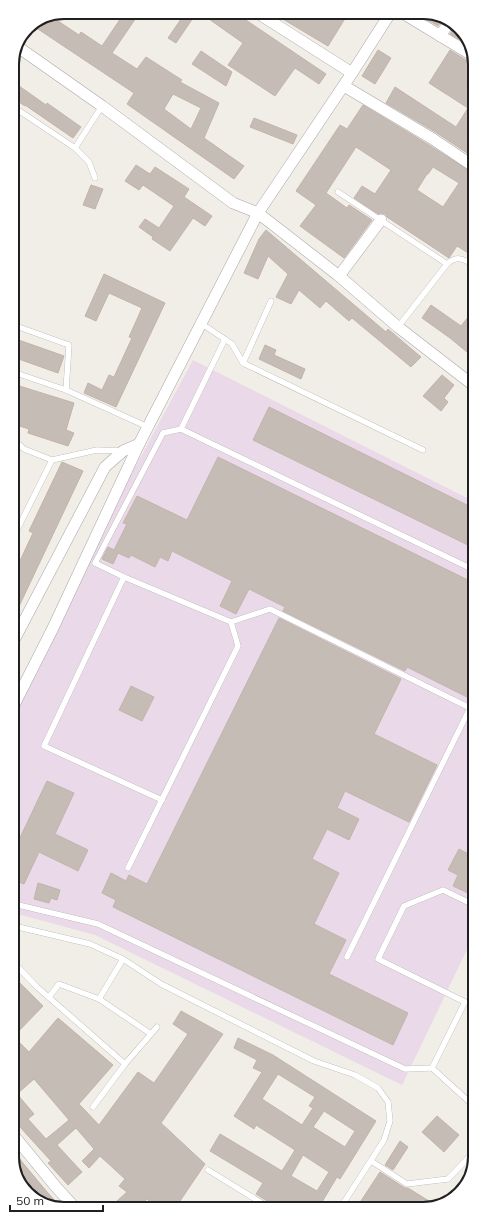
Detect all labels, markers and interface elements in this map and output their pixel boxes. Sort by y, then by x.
scale bar [10,1187,103,1213]
text: 50 m [16,1193,44,1208]

